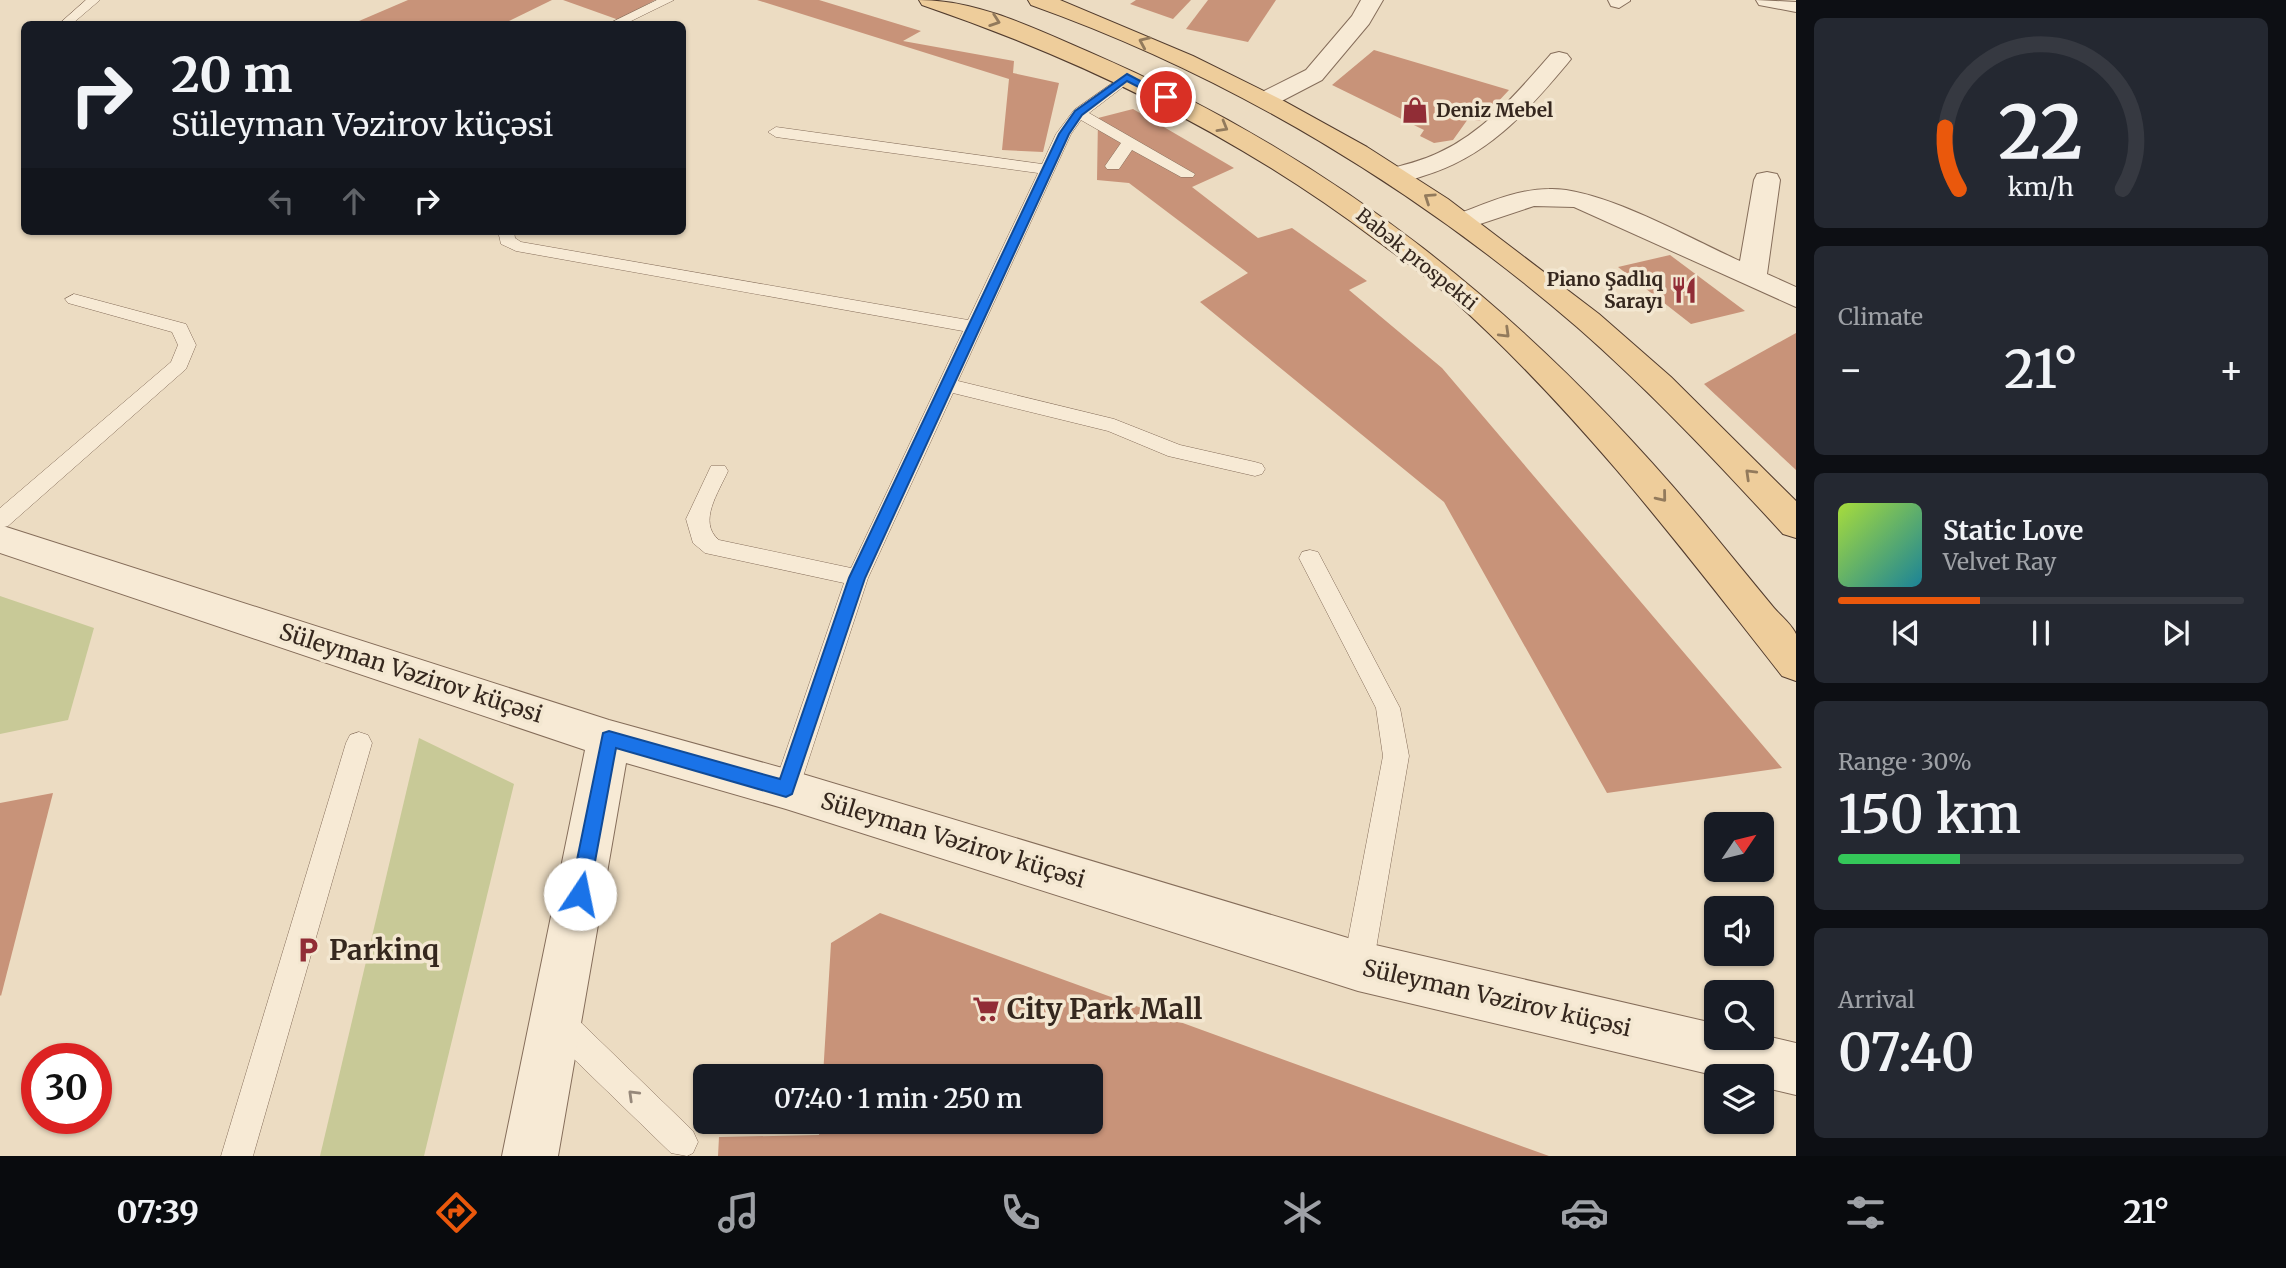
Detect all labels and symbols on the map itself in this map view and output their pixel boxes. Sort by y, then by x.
one-way arrow [988,13,1000,27]
one-way arrow [1139,36,1151,50]
pin [1136,67,1196,127]
shop icon: Deniz Mebel [1400,95,1430,125]
place label: Deniz Mebel [1436,98,1553,122]
one-way arrow [1215,119,1228,132]
one-way arrow [1424,193,1437,206]
street label: Babək prospekti [1352,203,1482,315]
place label: Piano Şadlıq Sarayı [1546,267,1663,313]
restaurant icon: Piano Şadlıq Sarayı [1669,275,1699,305]
one-way arrow [1497,324,1510,337]
one-way arrow [1745,470,1758,483]
one-way arrow [1653,490,1666,502]
street label: Süleyman Vəzirov küçəsi [276,616,546,729]
street label: Süleyman Vəzirov küçəsi [817,785,1089,894]
north arrow [1704,812,1774,882]
position arrow [543,857,617,931]
place label: Parkinq [329,932,440,968]
parking icon: Parkinq [293,935,323,965]
street label: Süleyman Vəzirov küçəsi [1360,952,1634,1043]
place label: City Park Mall [1007,991,1202,1027]
supermarket icon: City Park Mall [971,994,1001,1024]
speed limit sign: 30 [21,1043,112,1134]
one-way arrow [628,1090,641,1103]

